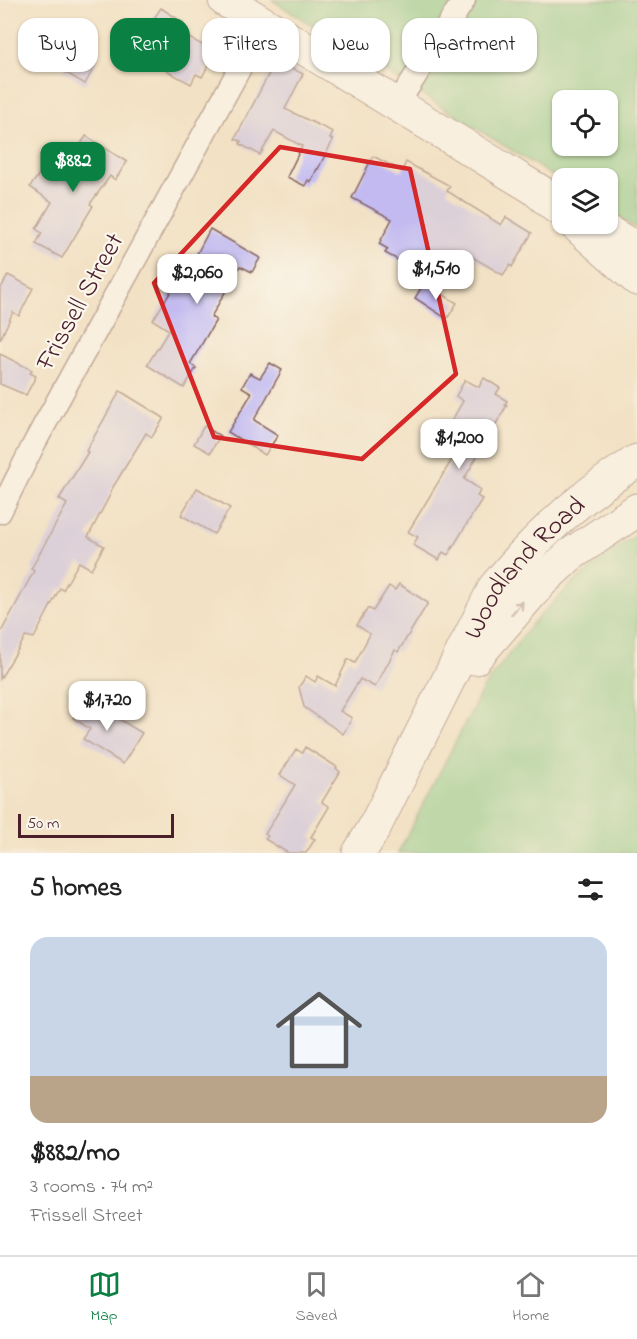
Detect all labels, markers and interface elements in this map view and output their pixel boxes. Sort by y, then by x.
chip: Buy [18,18,98,72]
chip: Rent [110,18,190,72]
chip: Filters [202,18,299,72]
chip: New [311,18,390,72]
chip: Apartment [402,18,537,72]
map controls [552,90,618,234]
button: locate [552,90,618,156]
pin: $882 [37,142,109,193]
text: $882 [54,147,92,176]
button: layers [552,168,618,234]
street label: Frissell Street [27,226,135,379]
pin: $1,510 [387,250,485,301]
pin: $2,060 [148,254,246,305]
text: $1,510 [412,255,460,284]
text: $2,060 [171,259,223,288]
pin: $1,200 [410,419,508,470]
text: $1,200 [434,424,484,453]
street label: Woodland Road [455,488,595,646]
one-way arrow [510,601,524,616]
pin: $1,720 [58,681,156,732]
text: $1,720 [83,686,131,715]
scale bar [18,811,174,838]
text: 50 m [27,812,59,836]
text: 5 homes [30,870,122,908]
icon: filters [574,873,607,906]
icon: home [265,976,373,1084]
text: $882/mo [30,1135,120,1173]
text: 3 rooms · 74 m² [30,1173,153,1202]
text: Frissell Street [30,1202,143,1231]
tab: Map [88,1268,121,1328]
tab: Saved [296,1268,337,1328]
tab: Home [512,1268,549,1328]

